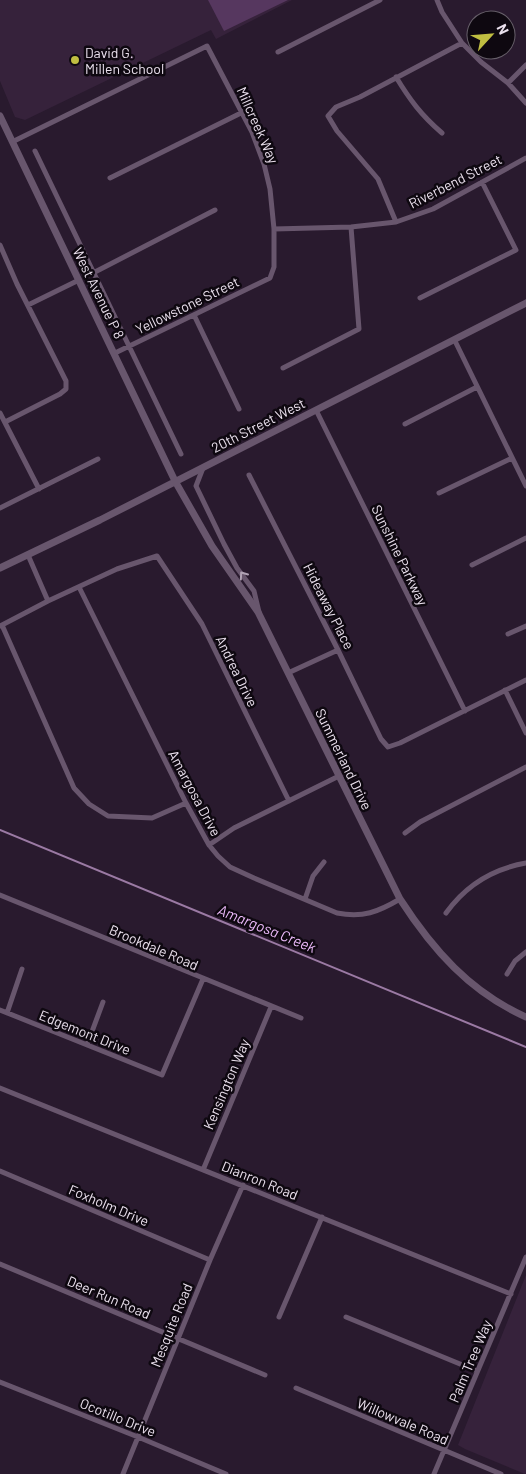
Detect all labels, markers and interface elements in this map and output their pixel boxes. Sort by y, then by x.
north arrow [466,10,516,60]
text: N [493,21,513,37]
place label: David G. Millen School [85,44,164,77]
marker: David G. Millen School [69,54,81,66]
street label: Millcreek Way [234,84,283,167]
street label: Riverbend Street [406,150,504,212]
street label: West Avenue P 8 [70,245,128,341]
street label: Yellowstone Street [132,273,242,337]
street label: 20th Street West [208,394,308,456]
street label: Sunshine Parkway [368,502,432,609]
street label: Hideaway Place [300,560,358,652]
one-way arrow [240,571,249,581]
street label: Andrea Drive [212,633,262,709]
street label: Summerland Drive [312,705,376,813]
street label: Amargosa Drive [165,747,225,839]
water label: Amargosa Creek [215,900,319,956]
street label: Brookdale Road [107,921,201,973]
street label: Edgemont Drive [37,1006,133,1058]
street label: Kensington Way [199,1036,253,1132]
street label: Dianron Road [219,1157,301,1203]
street label: Foxholm Drive [66,1180,152,1230]
street label: Deer Run Road [65,1272,153,1322]
street label: Mesquite Road [146,1281,196,1369]
street label: Palm Tree Way [445,1317,495,1405]
street label: Ocotillo Drive [78,1394,158,1440]
street label: Willowvale Road [355,1394,451,1448]

